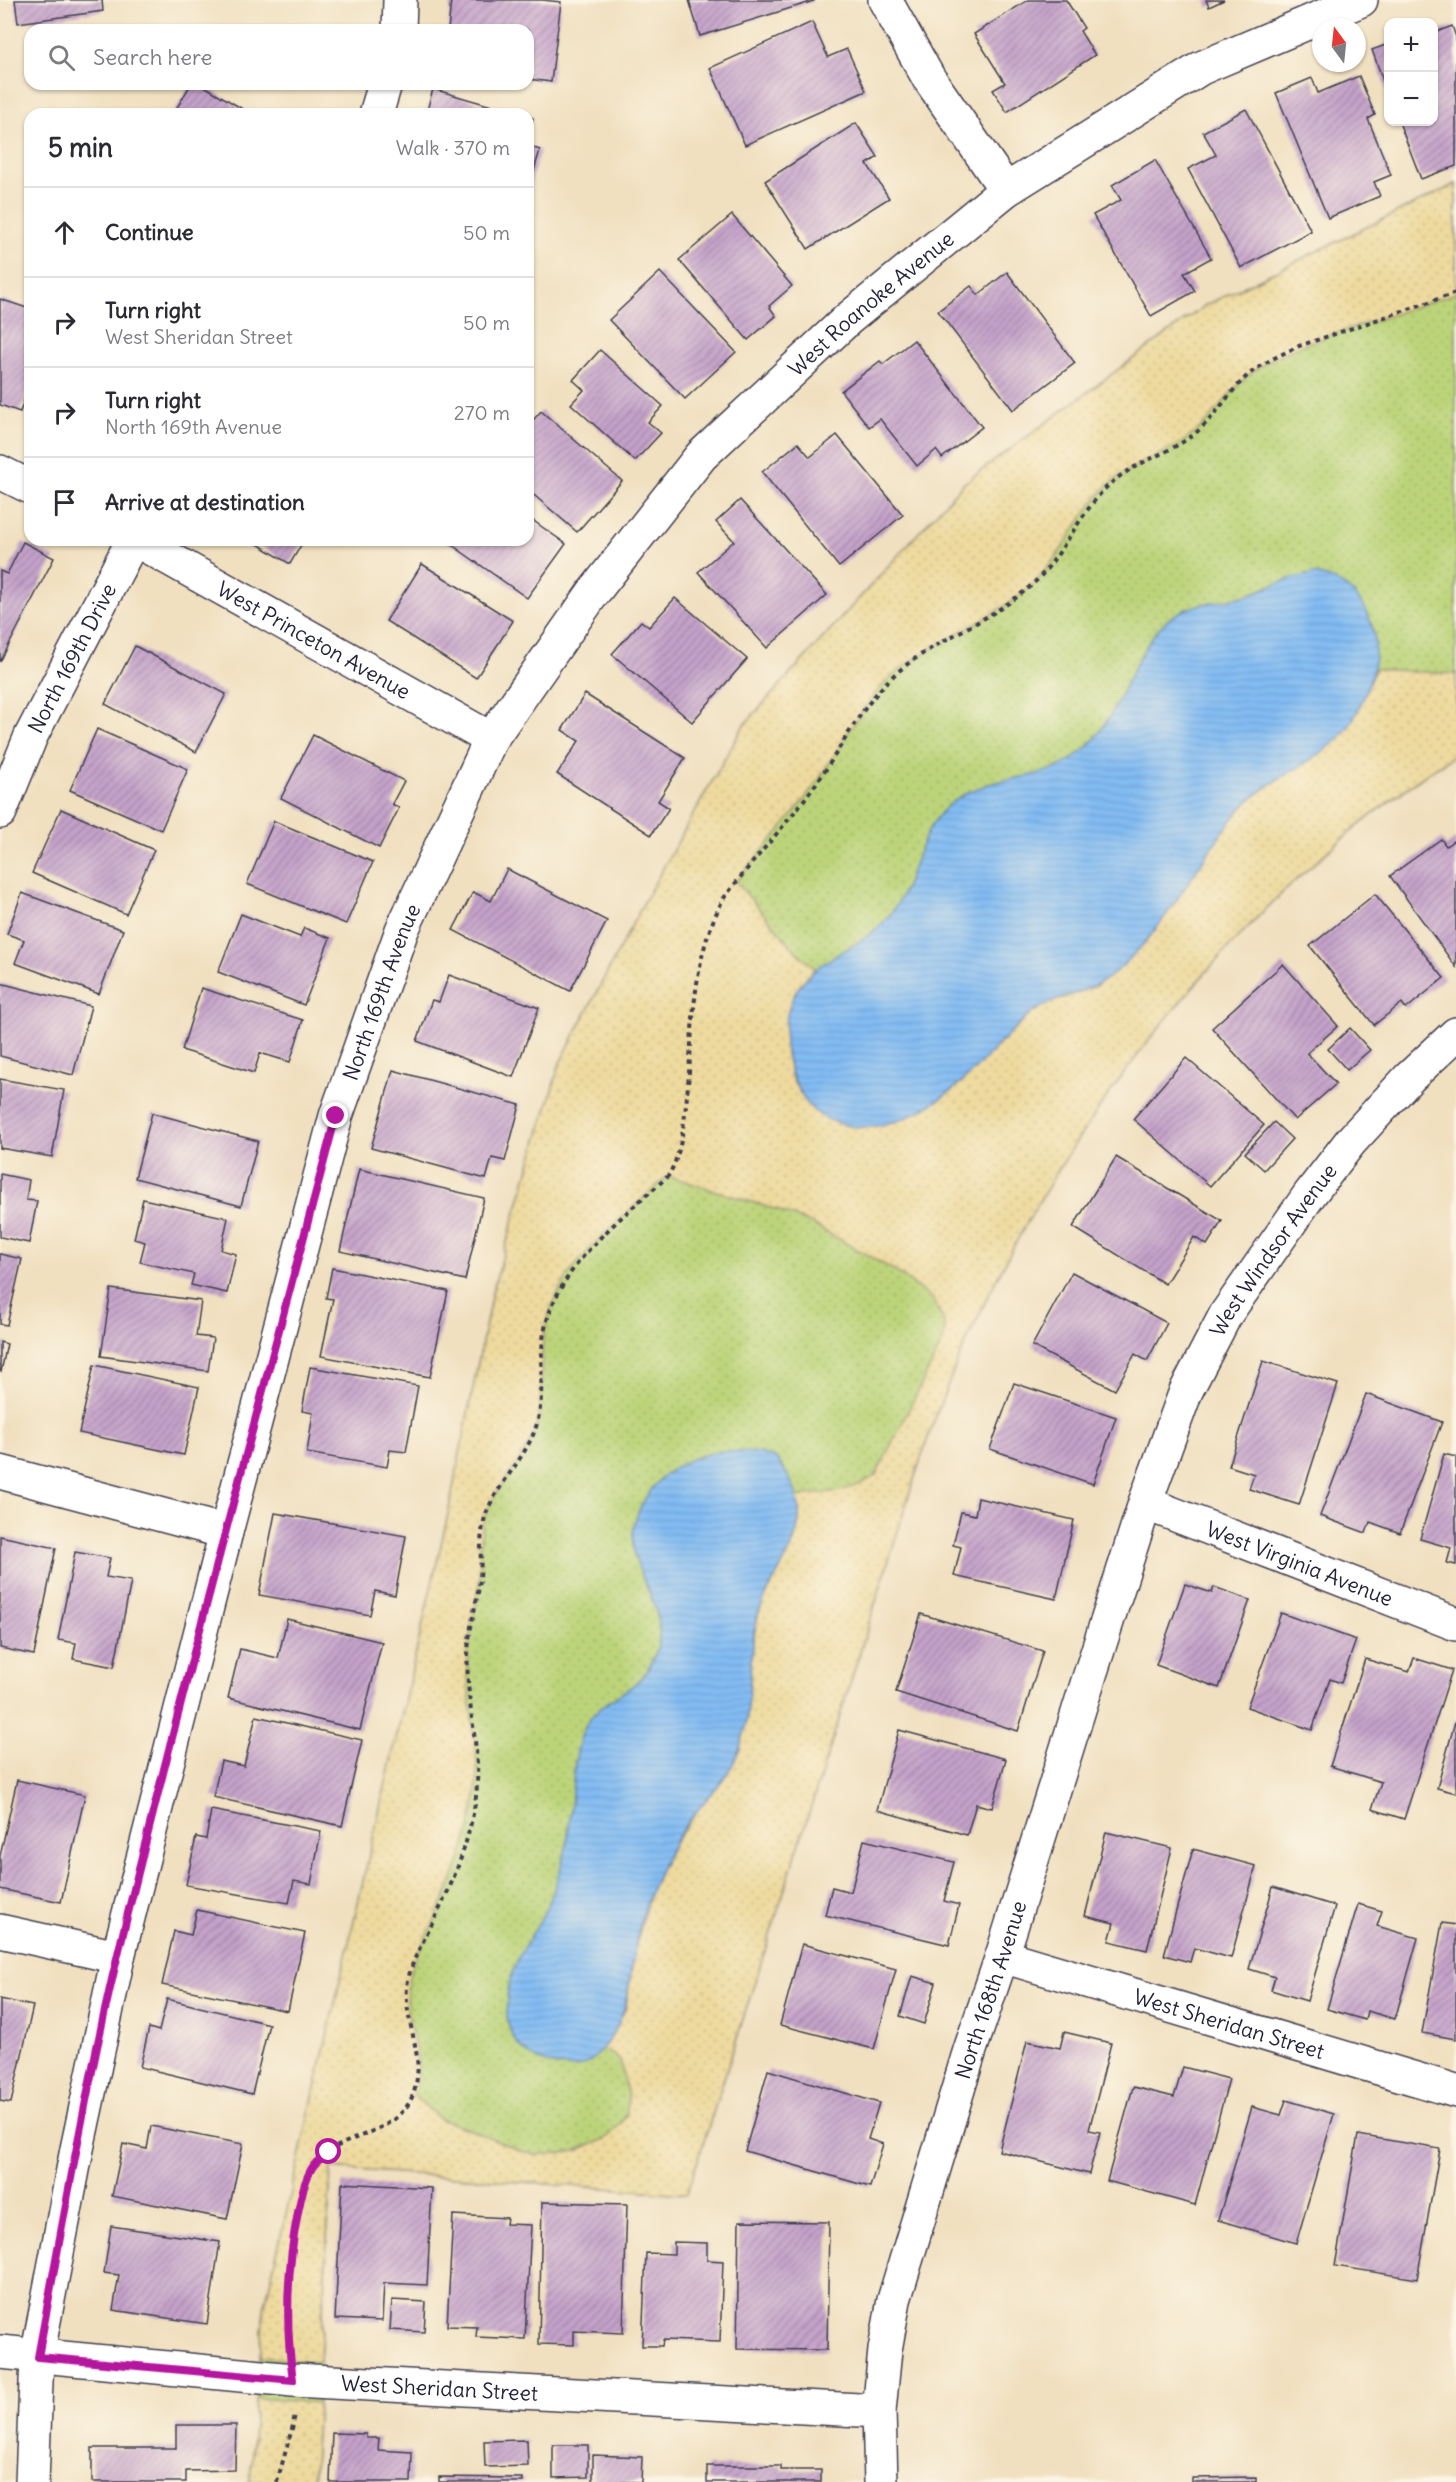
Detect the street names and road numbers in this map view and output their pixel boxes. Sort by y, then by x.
street label: West Roanoke Avenue [782,225,959,382]
street label: West Princeton Avenue [212,575,415,705]
street label: North 169th Drive [21,578,122,738]
street label: North 169th Avenue [336,899,426,1084]
street label: West Windsor Avenue [1203,1158,1342,1341]
street label: West Virginia Avenue [1202,1515,1397,1612]
street label: North 168th Avenue [949,1897,1032,2082]
street label: West Sheridan Street [1131,1982,1328,2065]
street label: West Sheridan Street [340,2369,539,2406]

